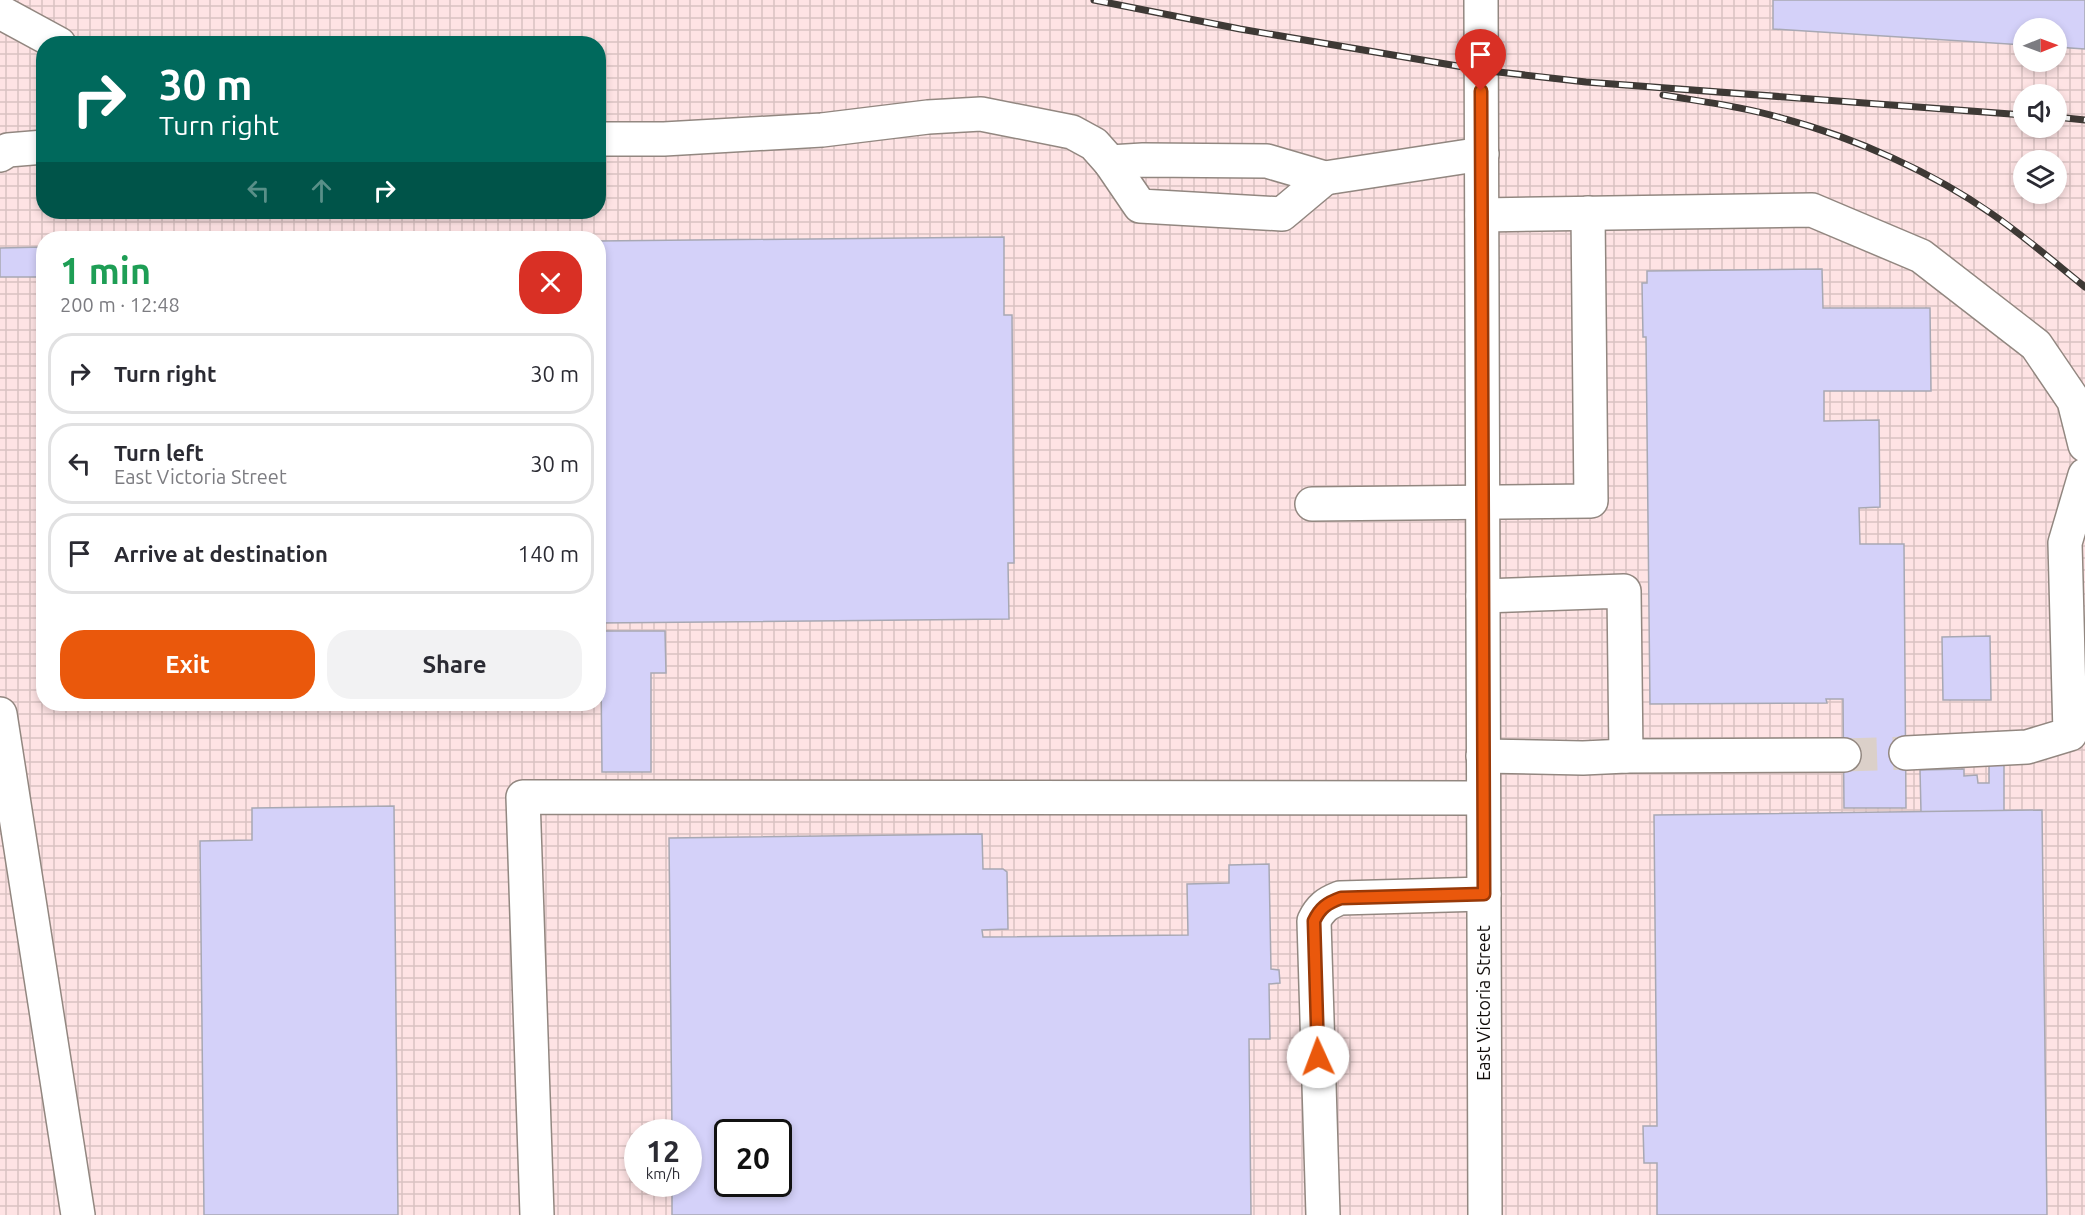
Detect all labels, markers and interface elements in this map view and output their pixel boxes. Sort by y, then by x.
north arrow [2013,18,2067,72]
map controls [2013,18,2067,204]
pin [1455,29,1506,91]
icon: arrive [1464,38,1497,71]
icon: right [60,60,138,138]
text: 30 m [159,61,253,108]
button: sound [2013,84,2067,138]
text: Turn right [159,110,279,140]
button: layers [2013,150,2067,204]
icon: left [242,174,275,207]
icon: ahead [305,174,338,207]
icon: right [368,174,401,207]
text: 1 min [60,250,151,291]
button: close [519,251,582,314]
text: 200 m · 12:48 [60,293,180,316]
icon: right [63,357,96,390]
text: Turn right [114,361,216,386]
text: 30 m [530,361,579,386]
text: Turn left [114,440,204,465]
icon: left [63,447,96,480]
text: 30 m [530,451,579,476]
text: East Victoria Street [114,465,287,488]
icon: arrive [63,537,96,570]
text: Arrive at destination [114,541,328,566]
text: 140 m [518,541,579,566]
button: Exit [60,630,315,699]
button: Share [327,630,582,699]
street label: East Victoria Street [1473,925,1493,1081]
position arrow [1286,1025,1350,1089]
speed limit sign: 20 [714,1119,792,1197]
text: 12 [646,1134,680,1168]
text: km/h [646,1165,680,1182]

